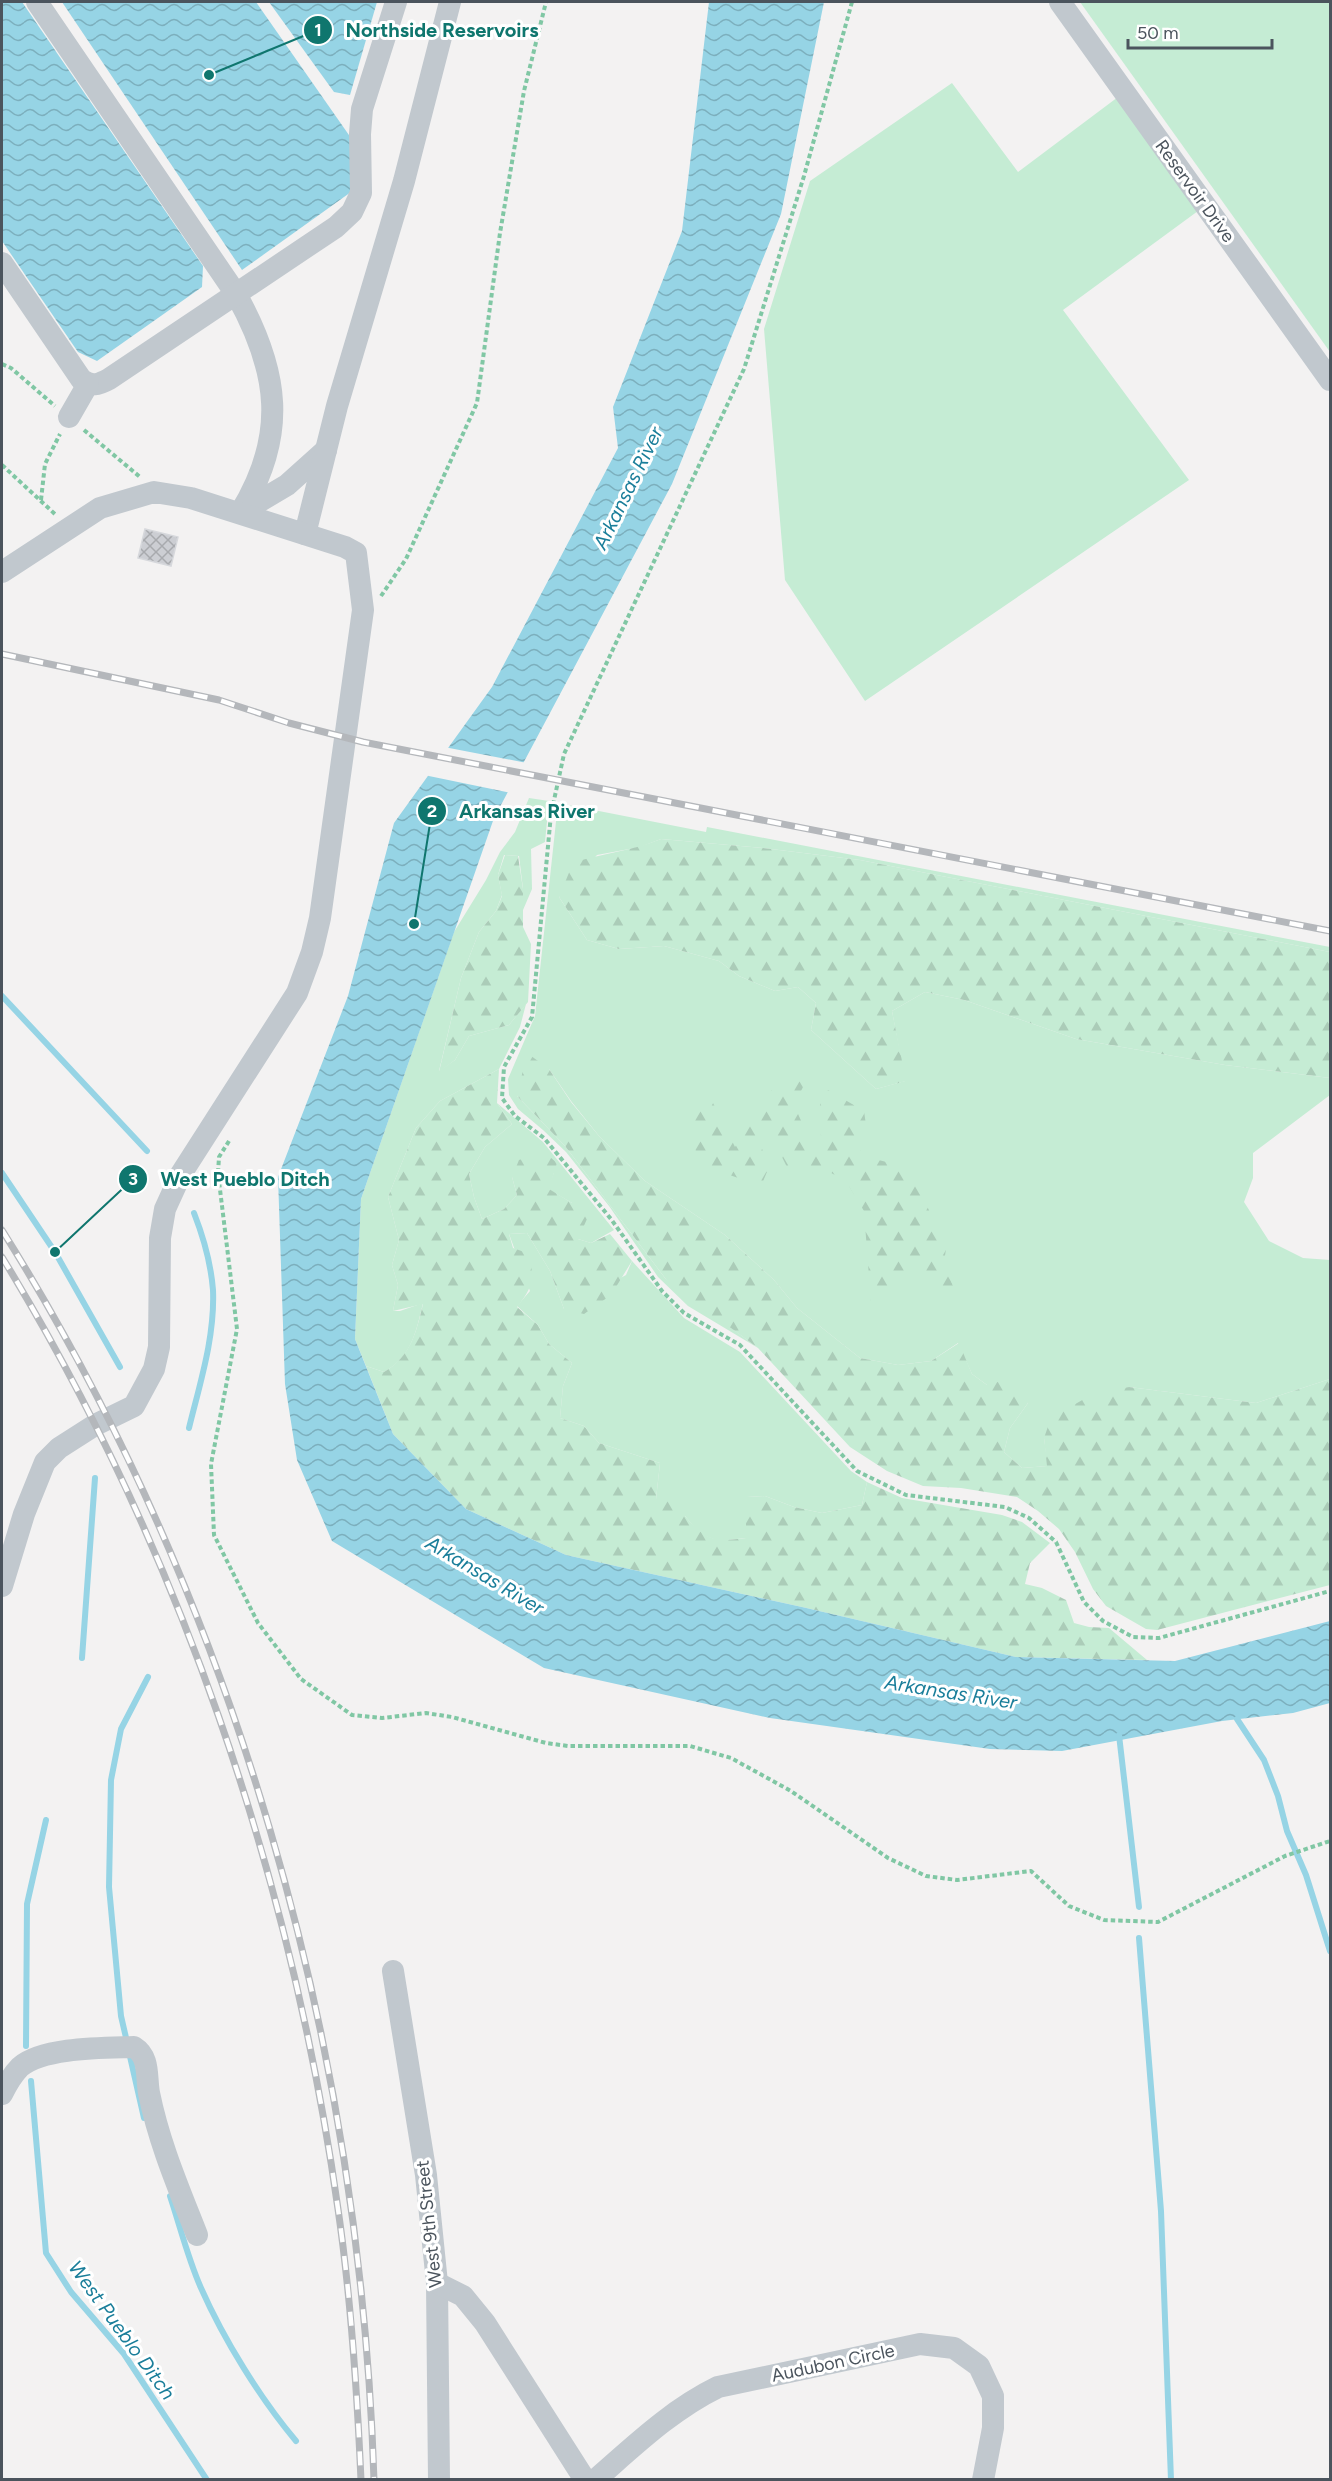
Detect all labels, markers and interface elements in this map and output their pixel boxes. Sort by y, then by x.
callout: Northside Reservoirs [303,11,550,49]
scale bar [1128,12,1272,50]
text: Northside Reservoirs [346,18,538,42]
text: 1 [314,19,322,41]
text: 50 m [1137,22,1179,44]
street label: Reservoir Drive [1150,135,1240,247]
water label: Arkansas River [588,422,669,554]
callout: Arkansas River [417,792,607,830]
text: Arkansas River [459,799,595,823]
text: 2 [427,800,437,822]
callout: West Pueblo Ditch [118,1160,341,1198]
text: West Pueblo Ditch [160,1167,330,1191]
text: 3 [128,1168,138,1190]
water label: Arkansas River [421,1530,549,1620]
water label: Arkansas River [882,1670,1020,1714]
street label: West 9th Street [411,2159,447,2289]
water label: West Pueblo Ditch [64,2256,180,2404]
street label: Audubon Circle [770,2339,897,2387]

